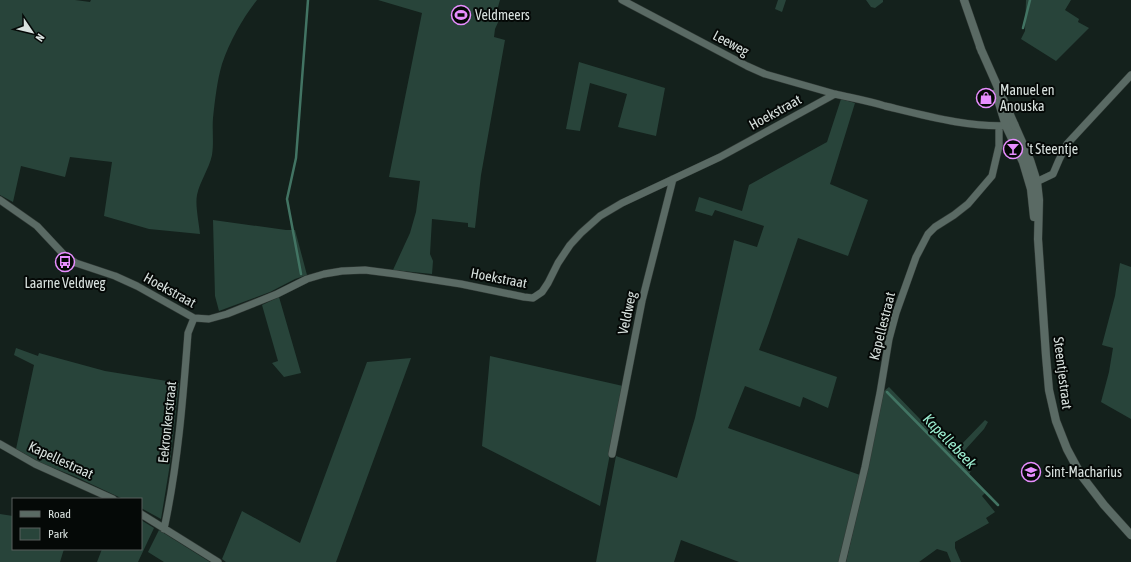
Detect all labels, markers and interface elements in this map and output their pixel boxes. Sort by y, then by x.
sports icon: Veldmeers [450,4,472,26]
place label: Veldmeers [475,7,530,23]
north arrow [12,12,52,52]
street label: Leeweg [710,27,752,59]
text: N [33,32,47,44]
place label: Manuel en Anouska [1000,82,1055,114]
shop icon: Manuel en Anouska [975,87,997,109]
street label: Hoekstraat [746,91,804,133]
bar icon: 't Steentje [1002,138,1024,160]
place label: 't Steentje [1027,141,1078,157]
bus stop icon: Laarne Veldweg [54,251,76,273]
street label: Hoekstraat [469,265,529,291]
street label: Hoekstraat [141,269,199,311]
place label: Laarne Veldweg [24,275,106,291]
street label: Veldweg [615,290,639,336]
street label: Kapellestraat [866,290,898,362]
street label: Steentjestraat [1051,336,1075,410]
street label: Eekronkerstraat [155,380,179,464]
water label: Kapellebeek [920,410,981,472]
street label: Kapellestraat [26,438,96,482]
school or university icon: Sint-Macharius [1020,461,1042,483]
place label: Sint-Macharius [1045,464,1122,480]
legend [12,498,142,550]
text: Road [48,507,71,521]
text: Park [48,527,69,541]

